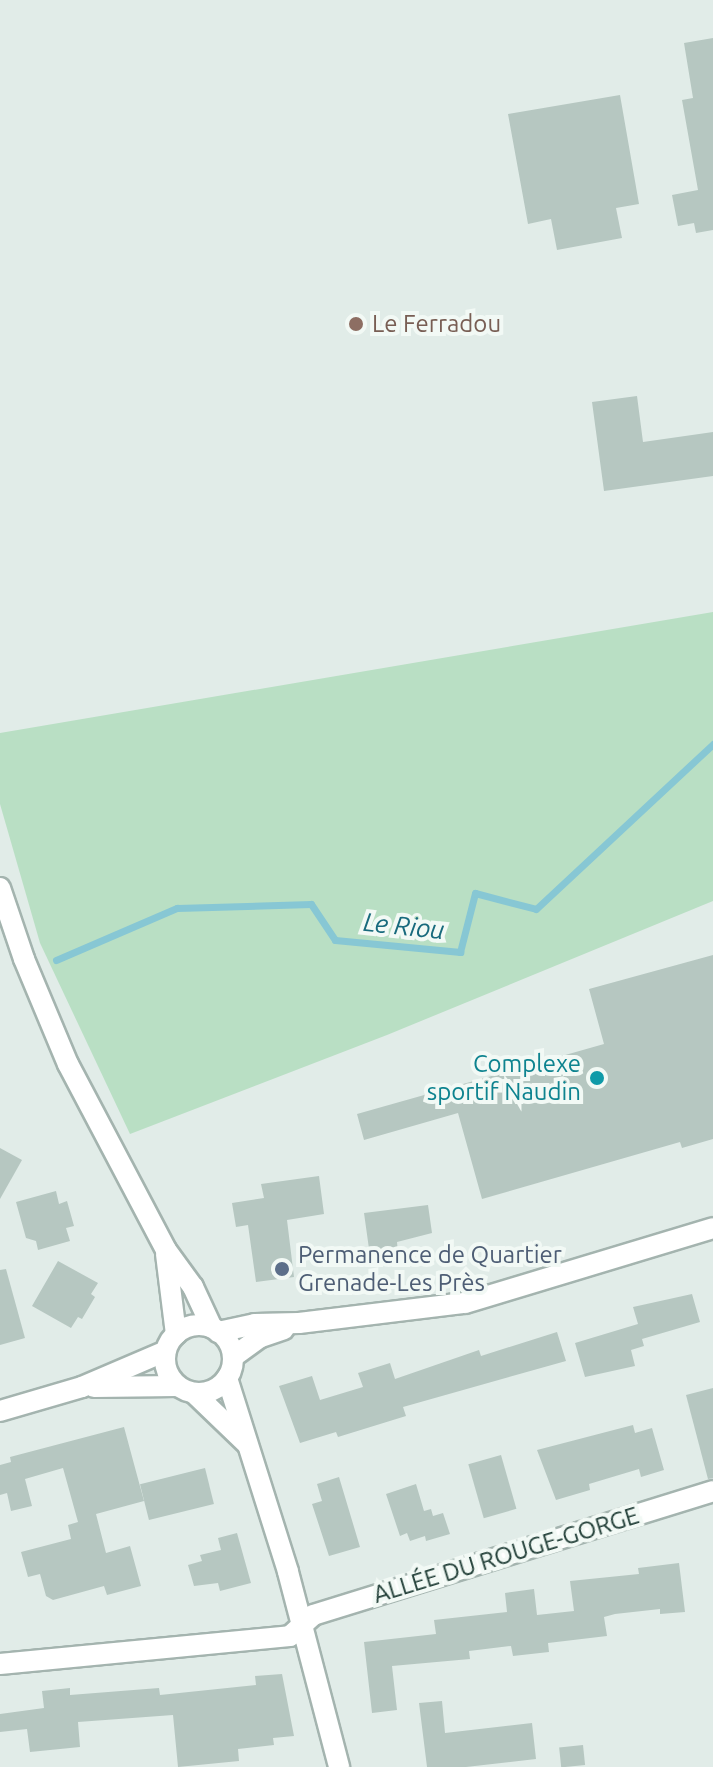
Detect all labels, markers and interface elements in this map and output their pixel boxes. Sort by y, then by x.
place label: Le Ferradou [372,310,501,338]
marker: Le Ferradou [347,315,365,333]
water label: Le Riou [362,906,446,946]
place label: Complexe sportif Naudin [427,1050,581,1106]
marker: Complexe sportif Naudin [588,1069,606,1087]
place label: Permanence de Quartier Grenade-Les Près [298,1241,562,1297]
marker: Permanence de Quartier Grenade-Les Près [273,1260,291,1278]
street label: ALLÉE DU ROUGE-GORGE [370,1501,642,1609]

